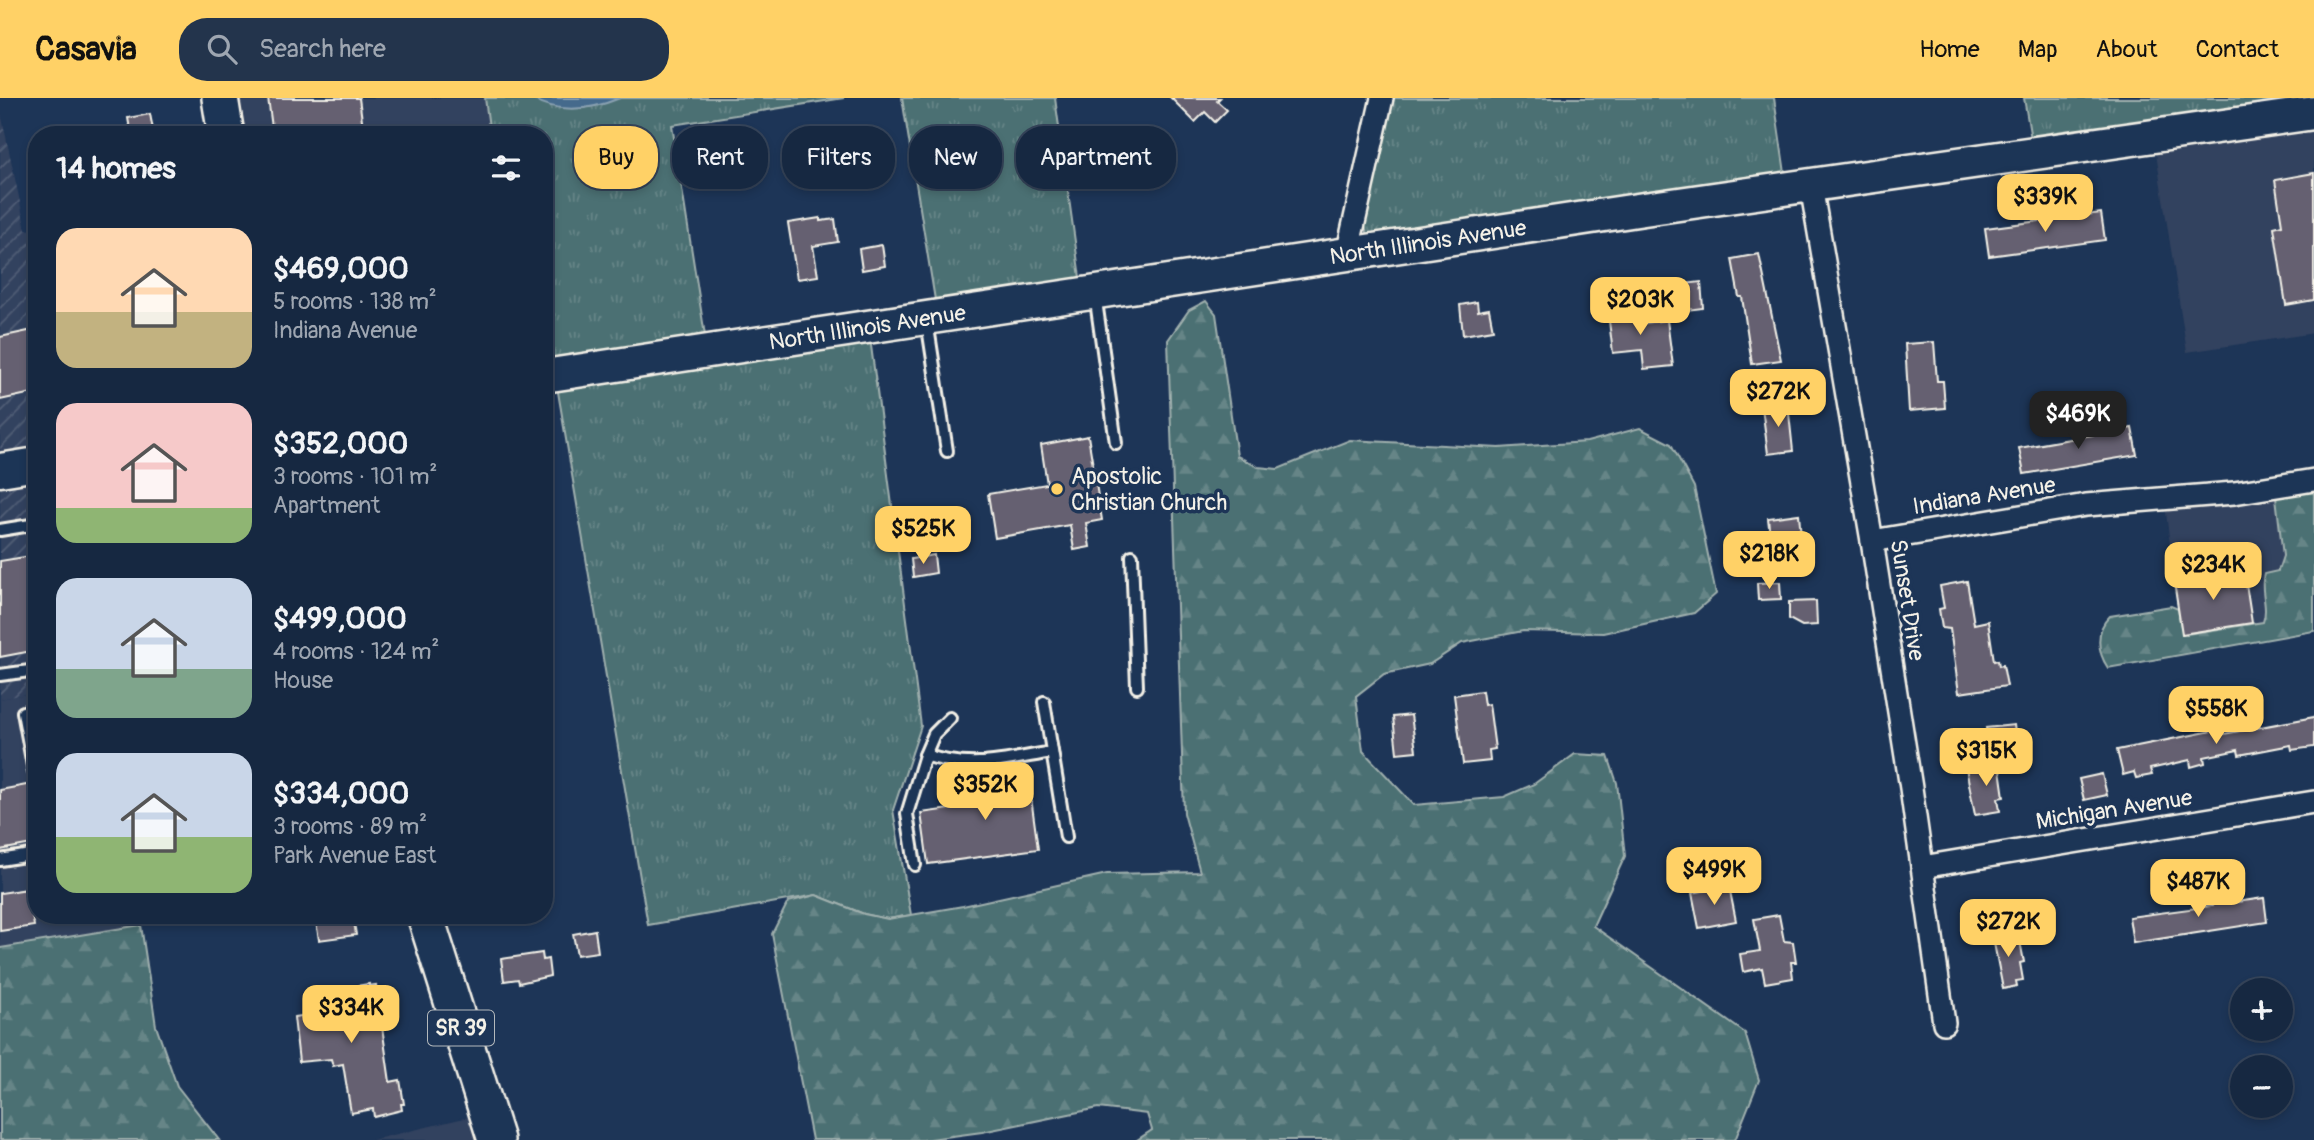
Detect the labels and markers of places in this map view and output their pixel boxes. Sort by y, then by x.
pin: $339K [1996,174,2094,234]
pin: $203K [1591,278,1689,337]
pin: $272K [1729,370,1827,429]
pin: $469K [2029,392,2127,451]
place label: Apostolic Christian Church [1071,462,1227,517]
marker: Apostolic Christian Church [1049,481,1065,497]
pin: $525K [874,506,972,566]
pin: $218K [1720,532,1818,591]
pin: $234K [2164,542,2262,602]
pin: $558K [2167,686,2265,746]
pin: $315K [1937,728,2035,788]
pin: $352K [936,762,1034,822]
pin: $499K [1665,848,1763,907]
pin: $487K [2149,860,2247,919]
pin: $272K [1959,900,2057,959]
pin: $334K [302,986,400,1045]

